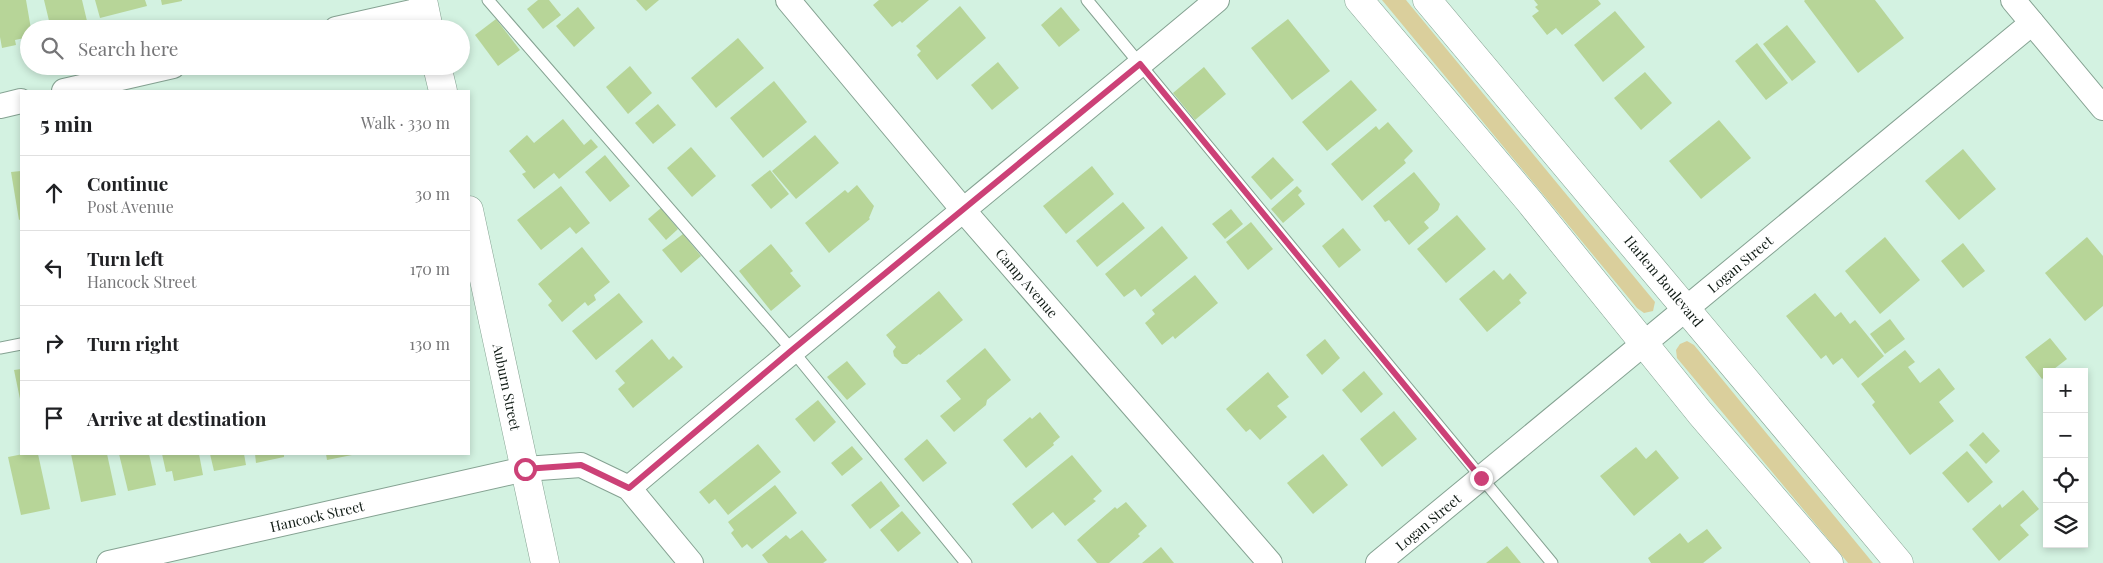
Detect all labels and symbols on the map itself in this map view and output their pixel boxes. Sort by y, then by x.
street label: Logan Street [1703,230,1777,297]
street label: Harlem Boulevard [1620,231,1708,331]
street label: Camp Avenue [991,244,1063,322]
street label: Auburn Street [488,341,526,433]
route start [514,458,537,481]
route end [1470,467,1493,490]
street label: Logan Street [1391,488,1465,555]
street label: Hancock Street [268,496,367,536]

